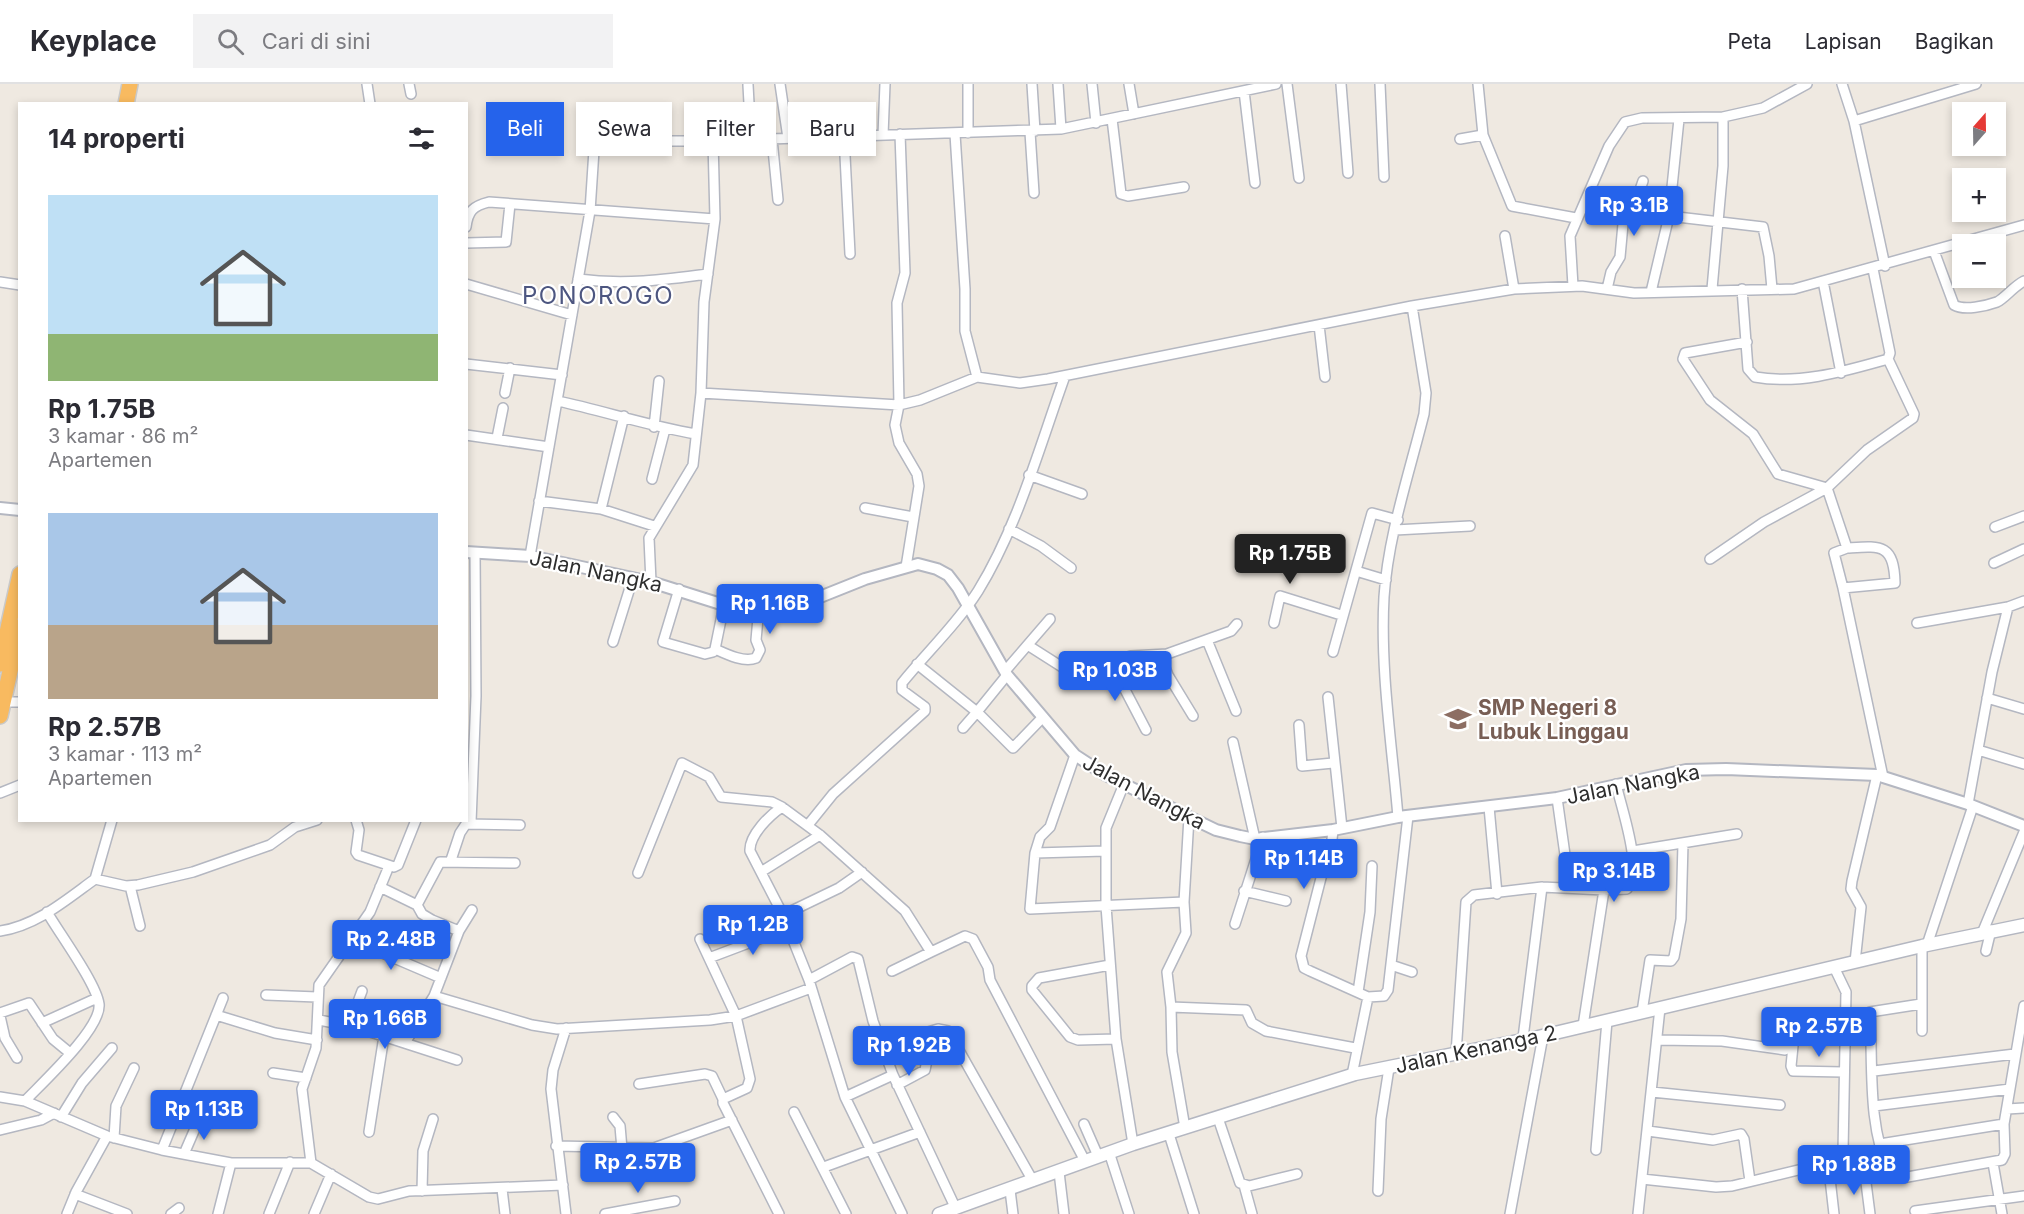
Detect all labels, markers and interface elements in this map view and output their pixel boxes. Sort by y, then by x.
search box [193,14,613,68]
text: Keyplace [30,24,157,58]
icon: search [214,25,247,58]
text: Cari di sini [262,28,371,54]
text: Peta [1728,29,1772,54]
text: Lapisan [1805,29,1882,54]
text: Bagikan [1915,29,1994,54]
chip: Beli [486,102,564,156]
chip: Sewa [576,102,672,156]
chip: Filter [684,102,776,156]
chip: Baru [788,102,876,156]
north arrow [1952,102,2006,156]
map controls [1952,102,2006,288]
icon: filters [405,122,438,155]
text: 14 properti [48,123,185,154]
button: + [1952,168,2006,222]
pin: Rp 3.1B [1579,186,1689,237]
text: Rp 3.1B [1599,193,1669,217]
icon: home [189,234,297,342]
button: − [1952,234,2006,288]
district label: PONOROGO [522,281,674,310]
text: Rp 1.75B [48,393,156,424]
text: 3 kamar · 86 m² [48,424,198,448]
text: Apartemen [48,448,152,472]
pin: Rp 1.75B [1228,534,1352,585]
text: Rp 1.75B [1249,541,1331,565]
street label: Jalan Nangka [527,545,665,597]
icon: home [189,552,297,660]
pin: Rp 1.16B [708,584,832,635]
text: Rp 1.16B [731,591,809,615]
pin: Rp 1.03B [1053,651,1177,702]
text: Rp 1.03B [1073,658,1157,682]
place label: SMP Negeri 8 Lubuk Linggau [1478,695,1629,744]
school or university icon: SMP Negeri 8 Lubuk Linggau [1443,704,1473,734]
text: Rp 2.57B [48,711,161,742]
text: 3 kamar · 113 m² [48,742,202,766]
street label: Jalan Nangka [1078,749,1210,835]
street label: Jalan Nangka [1564,759,1702,809]
text: Apartemen [48,766,152,790]
pin: Rp 1.14B [1242,839,1366,890]
text: Rp 1.14B [1264,846,1344,870]
pin: Rp 3.14B [1552,852,1676,903]
text: Rp 3.14B [1572,859,1656,883]
pin: Rp 1.2B [698,905,808,956]
text: Rp 1.2B [717,912,789,936]
pin: Rp 2.48B [329,920,453,971]
text: Rp 2.48B [346,927,436,951]
pin: Rp 1.66B [323,999,447,1050]
text: Rp 1.66B [343,1006,427,1030]
pin: Rp 2.57B [1757,1007,1881,1058]
text: Rp 2.57B [1775,1014,1863,1038]
street label: Jalan Kenanga 2 [1393,1020,1559,1078]
pin: Rp 1.92B [847,1026,971,1077]
text: Rp 1.92B [867,1033,951,1057]
pin: Rp 1.13B [142,1090,266,1141]
text: Rp 1.13B [165,1097,243,1121]
pin: Rp 2.57B [576,1143,700,1194]
pin: Rp 1.88B [1792,1145,1916,1196]
text: Rp 2.57B [594,1150,682,1174]
text: Rp 1.88B [1812,1152,1896,1176]

